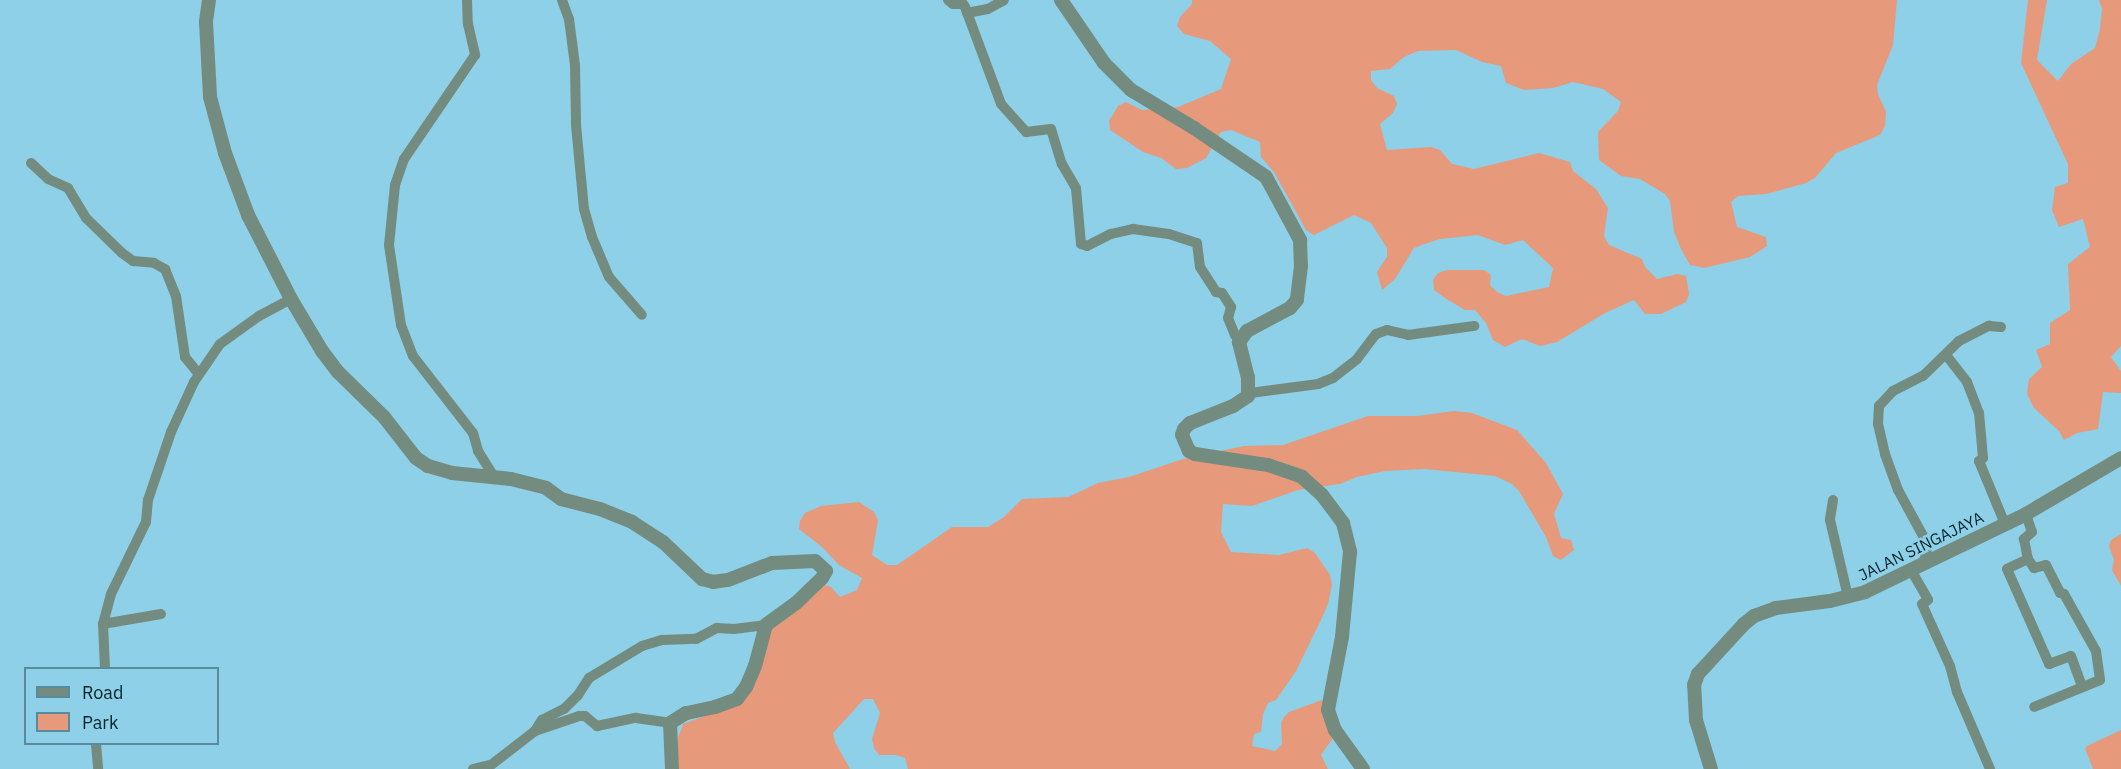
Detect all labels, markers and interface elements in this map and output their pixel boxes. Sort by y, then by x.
street label: JALAN SINGAJAYA [1855,507,1987,585]
legend [24,667,219,745]
text: Road [82,681,123,704]
text: Park [82,711,118,734]

